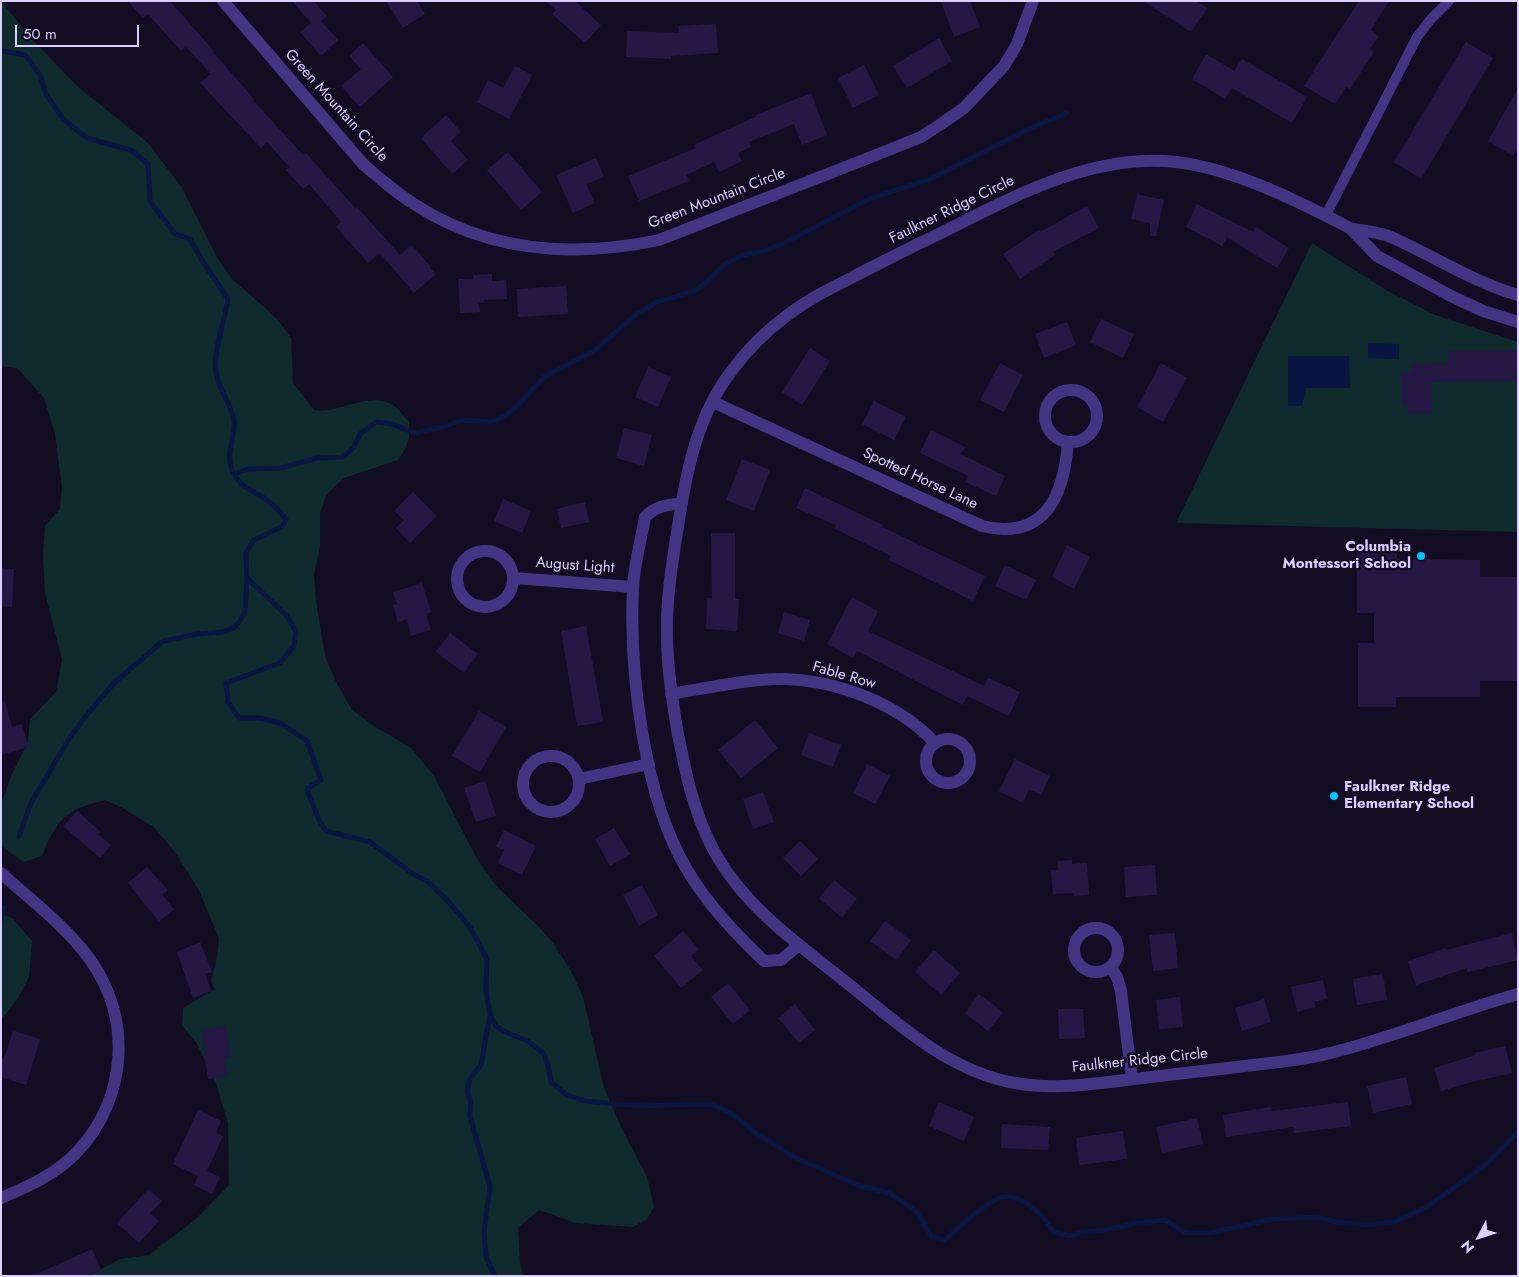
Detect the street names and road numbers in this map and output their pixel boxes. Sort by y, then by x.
street label: Green Mountain Circle [281,46,391,166]
street label: Green Mountain Circle [646,165,788,233]
street label: Faulkner Ridge Circle [887,172,1017,248]
street label: Spotted Horse Lane [860,444,980,514]
street label: August Light [535,554,615,578]
street label: Fable Row [810,658,878,694]
street label: Faulkner Ridge Circle [1071,1045,1209,1077]

